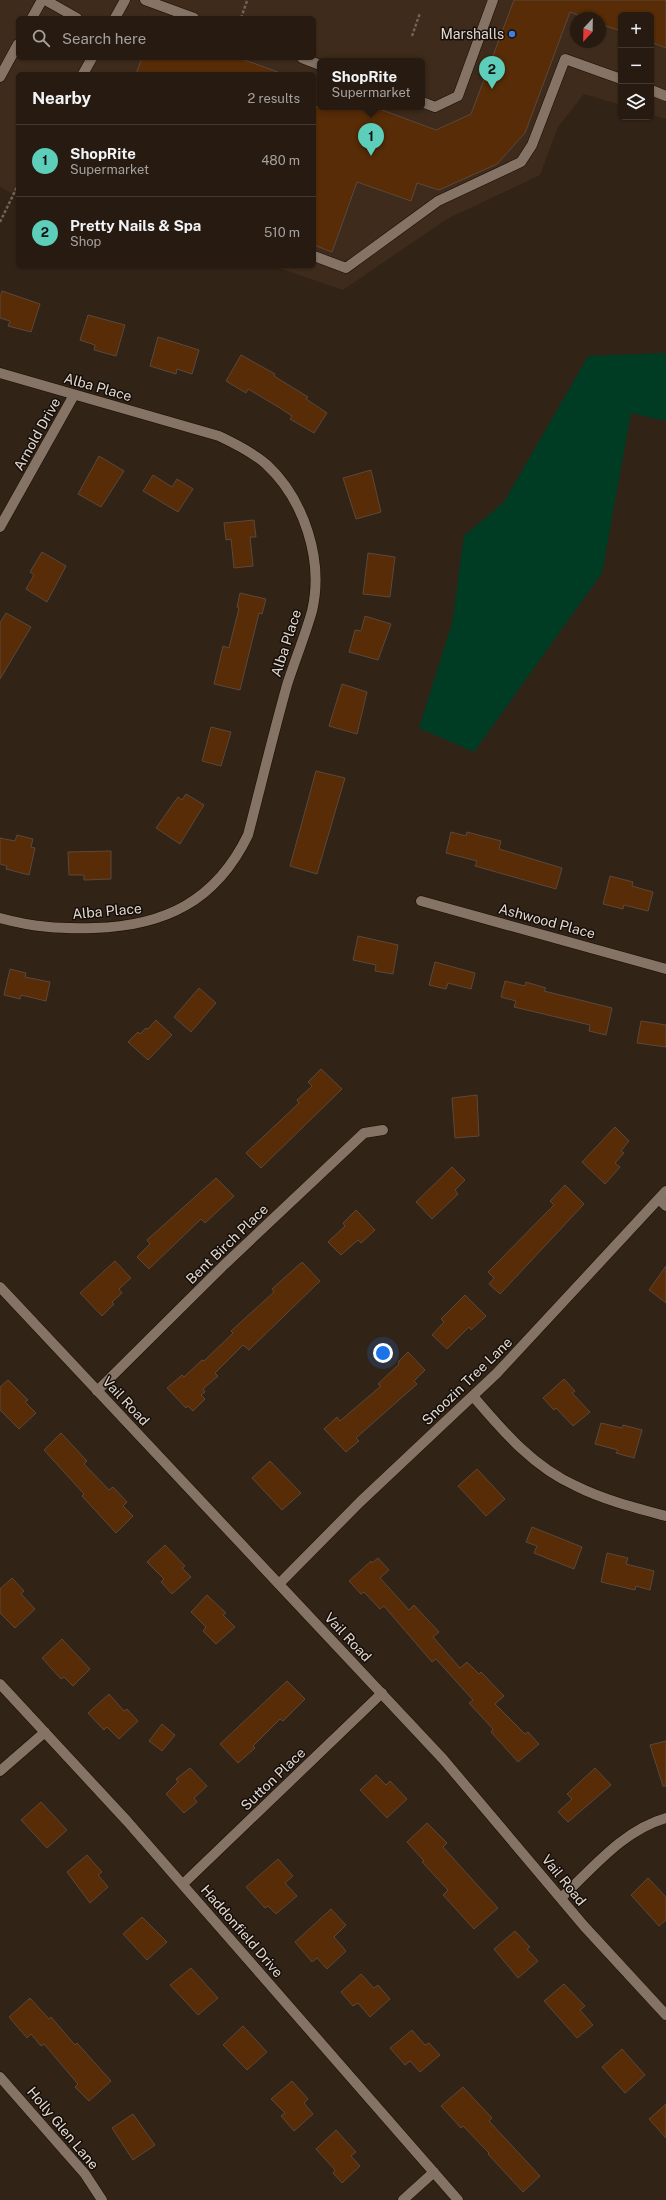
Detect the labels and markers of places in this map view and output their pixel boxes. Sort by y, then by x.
place label: Marshalls [440,26,504,42]
marker: Marshalls [507,29,517,39]
pin: 2 [479,56,505,89]
pin: 1 [358,123,384,156]

